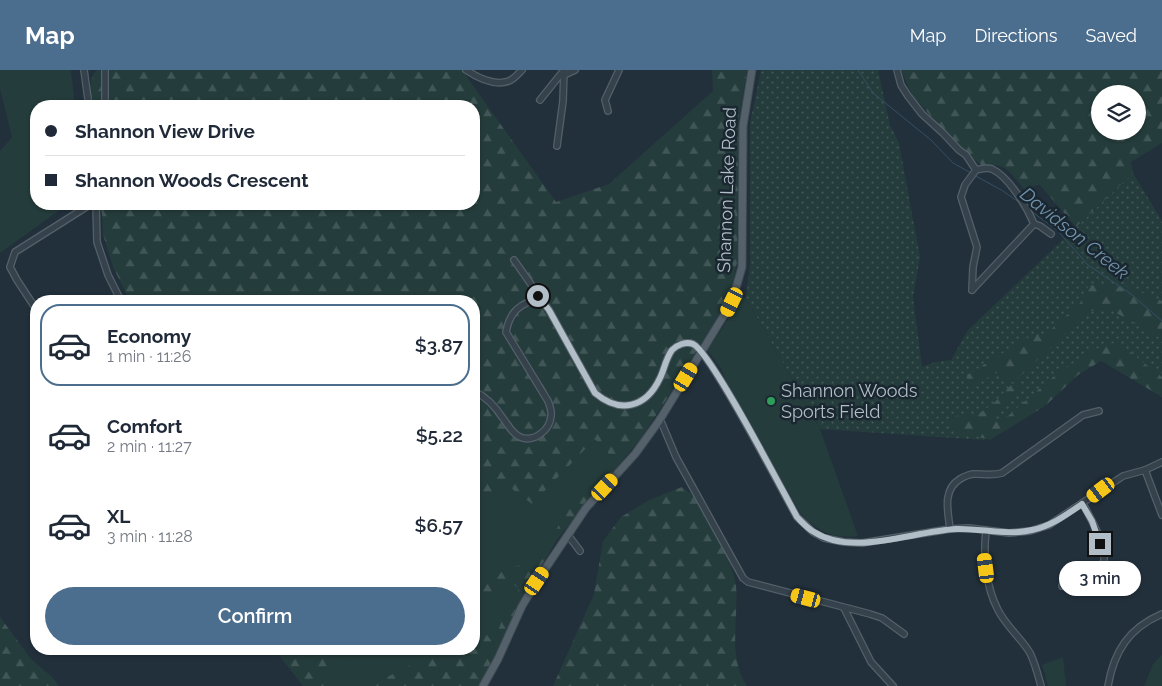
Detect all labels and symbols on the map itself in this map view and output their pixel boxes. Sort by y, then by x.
street label: Shannon Lake Road [713,107,740,273]
water label: Davidson Creek [1016,182,1134,284]
route start [527,285,549,307]
car [718,285,745,319]
car [671,360,700,394]
place label: Shannon Woods Sports Field [781,380,918,422]
marker: Shannon Woods Sports Field [765,395,777,407]
car [589,471,620,503]
car [1084,475,1117,505]
route end [1089,533,1111,555]
car [976,552,995,584]
callout: 3 min [1059,562,1141,596]
car [522,564,551,598]
car [789,587,822,609]

